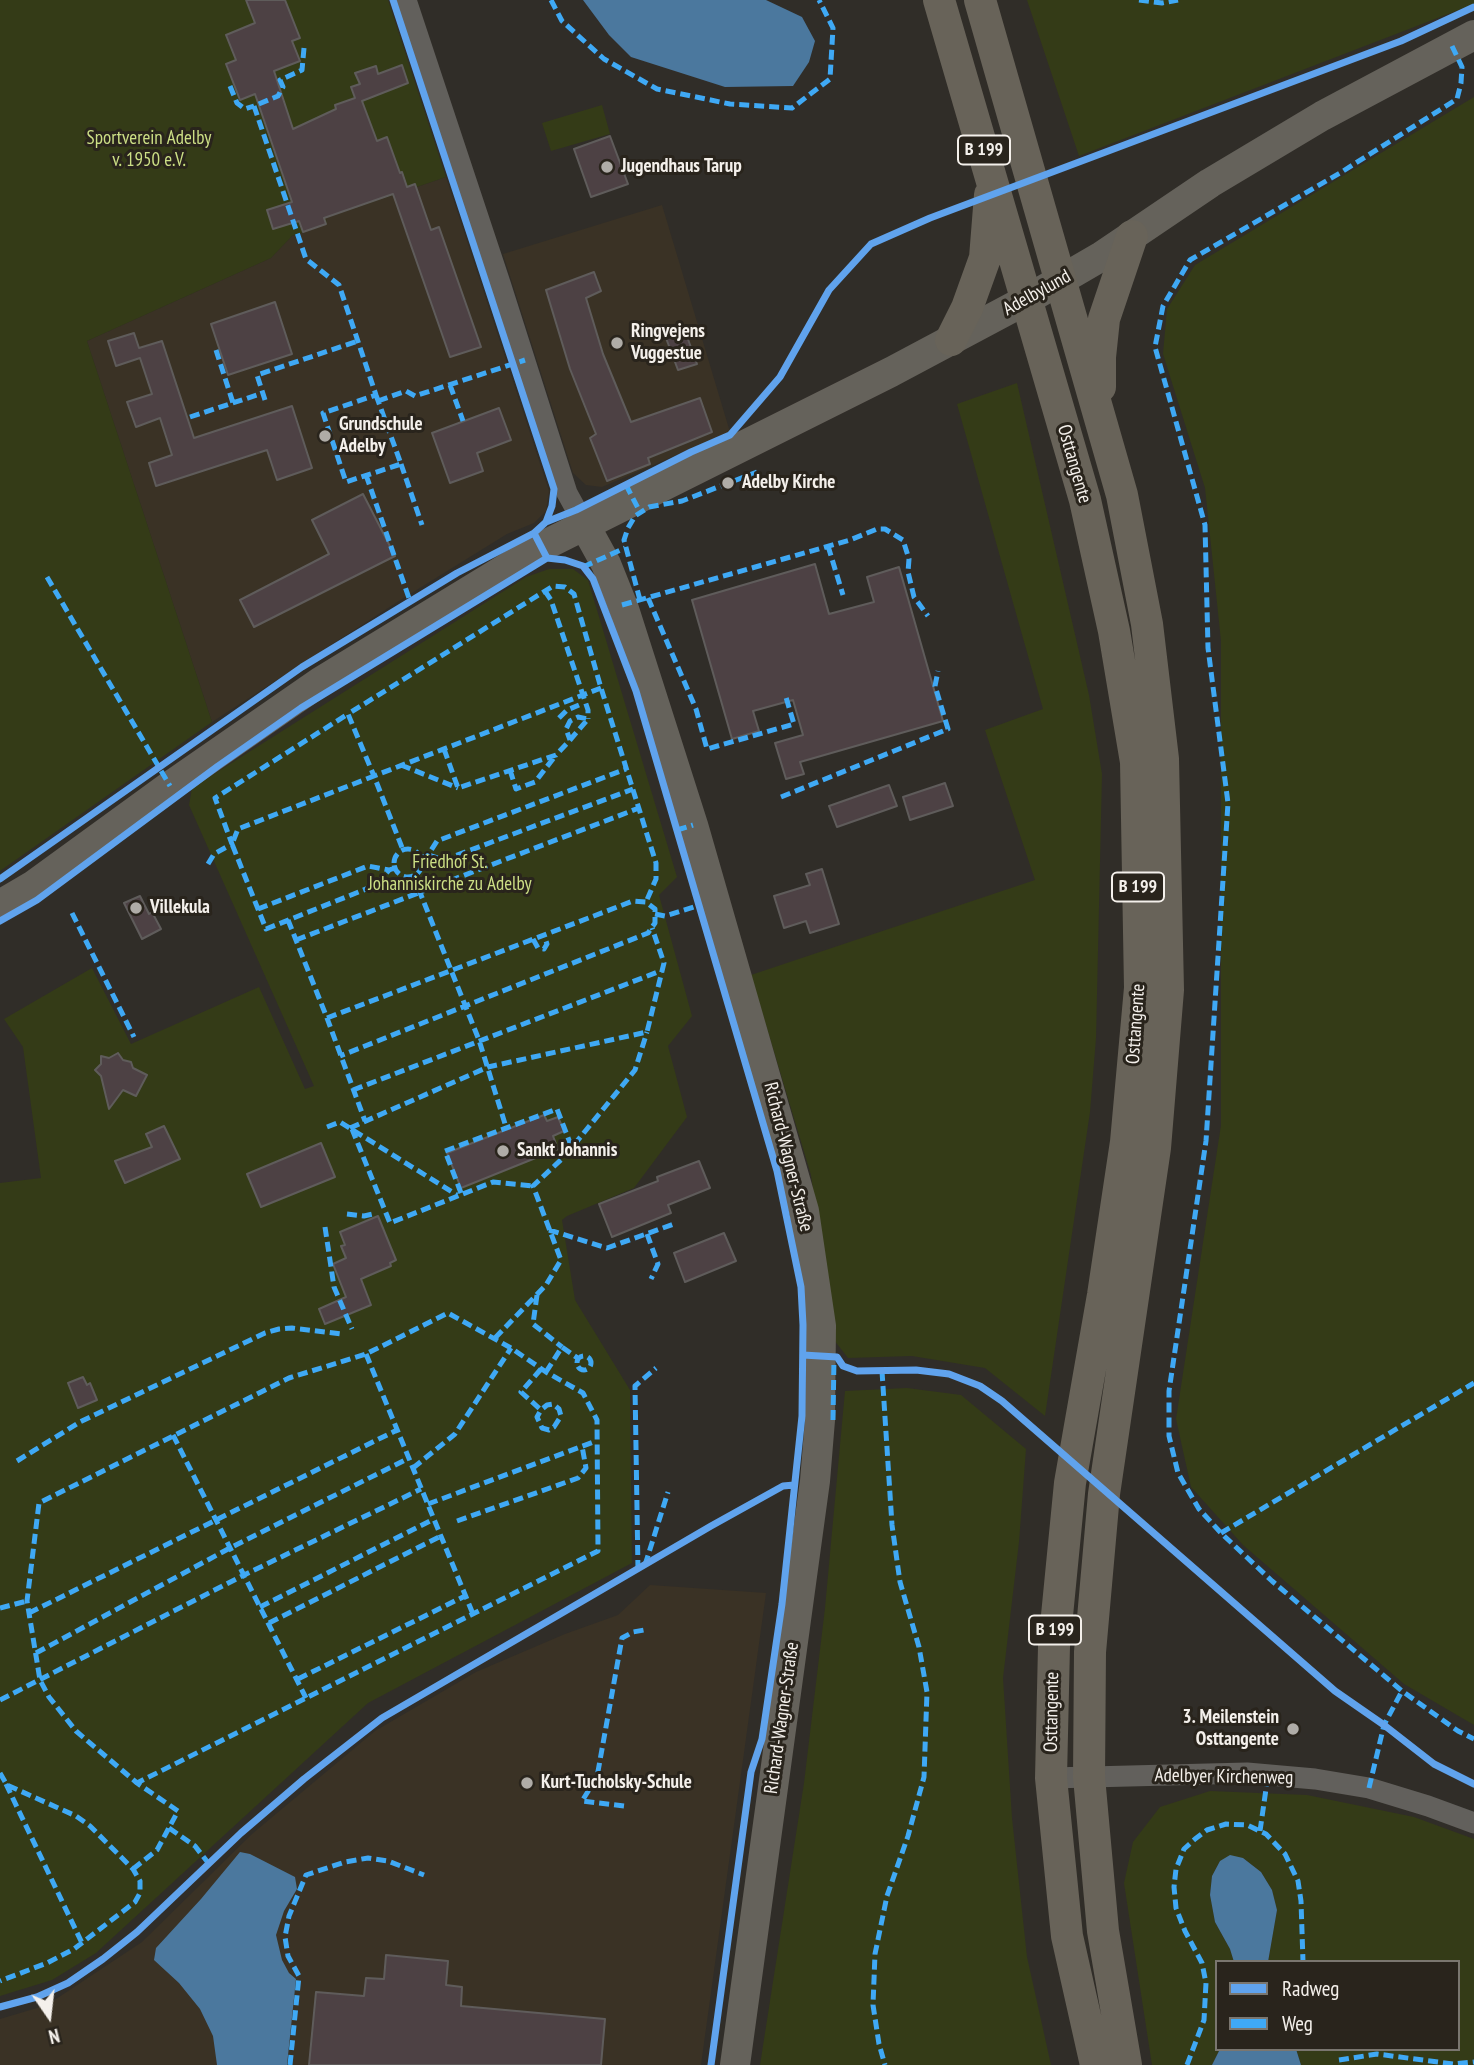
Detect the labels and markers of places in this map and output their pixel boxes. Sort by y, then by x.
place label: Jugendhaus Tarup [621,156,742,178]
marker: Jugendhaus Tarup [599,159,615,175]
place label: Ringvejens Vuggestue [631,321,705,365]
marker: Ringvejens Vuggestue [609,335,625,351]
place label: Grundschule Adelby [339,414,423,458]
marker: Grundschule Adelby [317,428,333,444]
place label: Adelby Kirche [742,472,835,494]
marker: Adelby Kirche [720,475,736,491]
place label: Villekula [150,897,210,919]
marker: Villekula [128,900,144,916]
place label: Sankt Johannis [517,1140,617,1162]
marker: Sankt Johannis [495,1143,511,1159]
place label: 3. Meilenstein Osttangente [1183,1707,1279,1751]
marker: 3. Meilenstein Osttangente [1285,1721,1301,1737]
place label: Kurt-Tucholsky-Schule [541,1772,692,1794]
marker: Kurt-Tucholsky-Schule [519,1775,535,1791]

